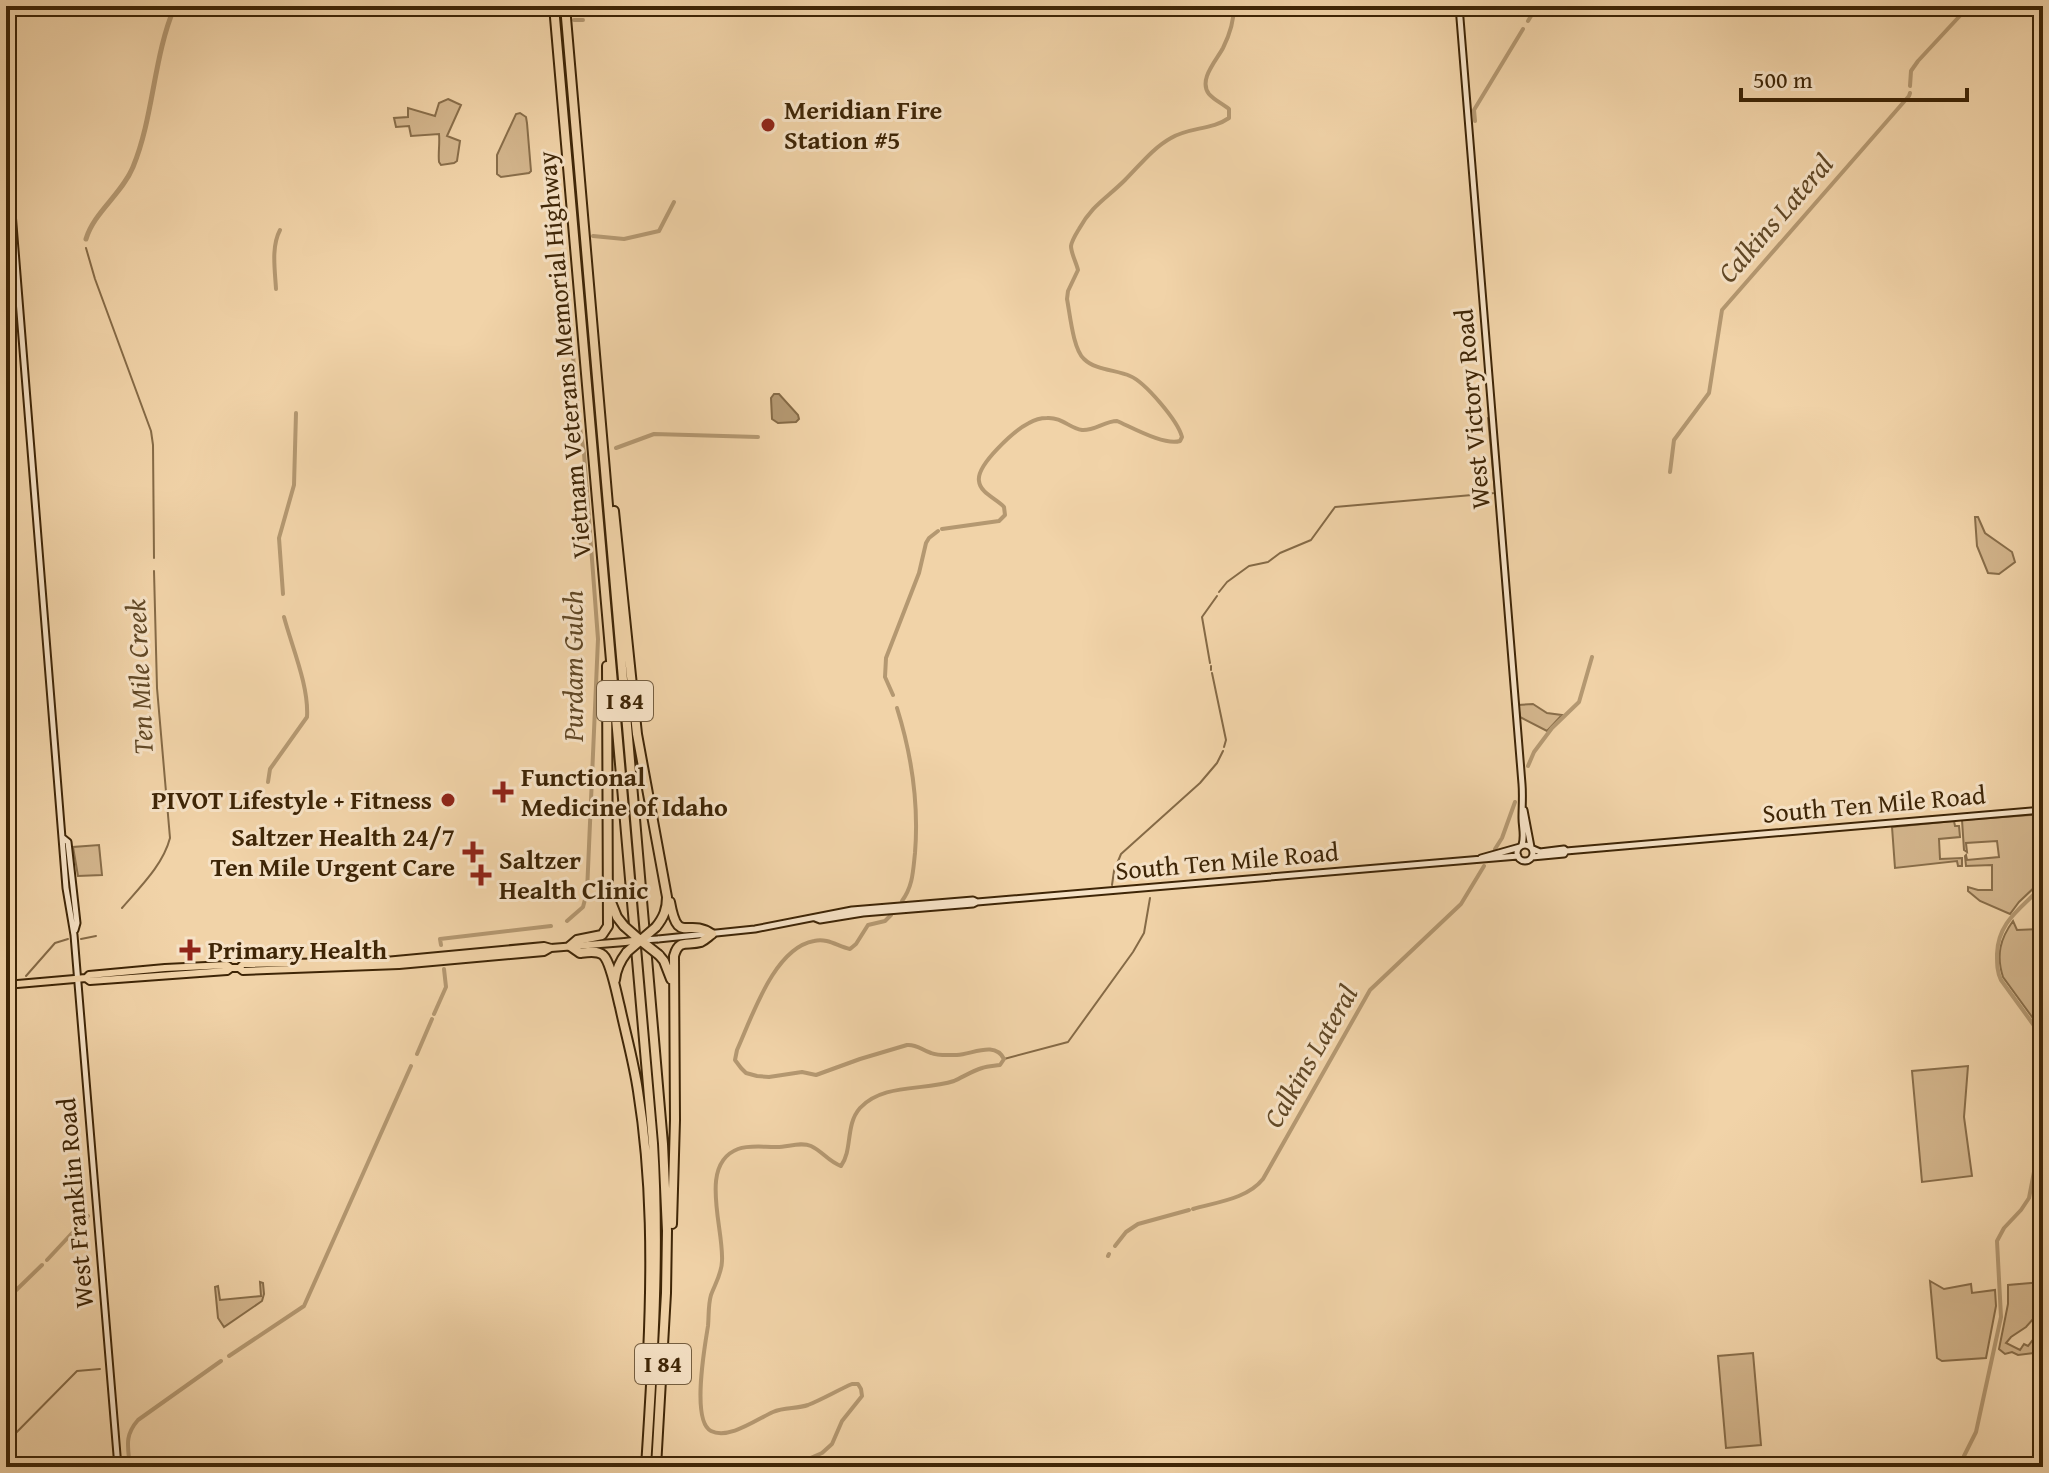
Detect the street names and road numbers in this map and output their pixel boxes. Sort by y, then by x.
street label: Vietnam Veterans Memorial Highway [526,150,601,560]
street label: West Victory Road [1443,307,1500,511]
road number: I 84 [597,681,653,721]
street label: South Ten Mile Road [1761,774,1987,833]
street label: South Ten Mile Road [1114,831,1340,890]
street label: West Franklin Road [46,1096,103,1310]
road number: I 84 [635,1344,691,1384]

